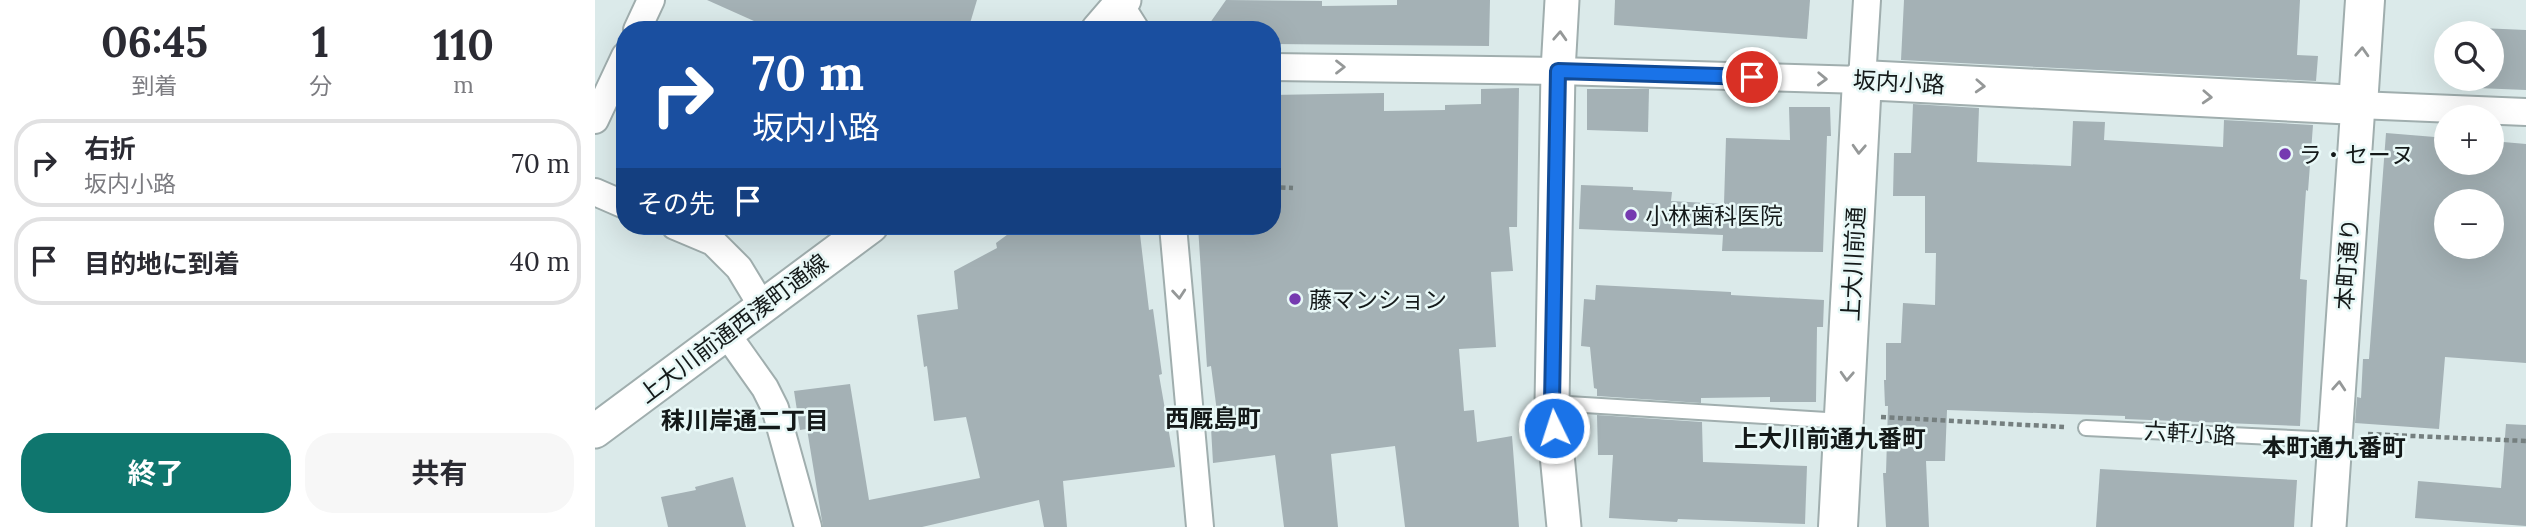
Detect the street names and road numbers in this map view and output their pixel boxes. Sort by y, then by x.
street label: 坂内小路 [1852,65,1946,99]
street label: 上大川前通 [1836,206,1870,322]
street label: 本町通り [2329,217,2365,311]
street label: 上大川前通西湊町通線 [632,247,834,409]
street label: 六軒小路 [2143,416,2237,450]

